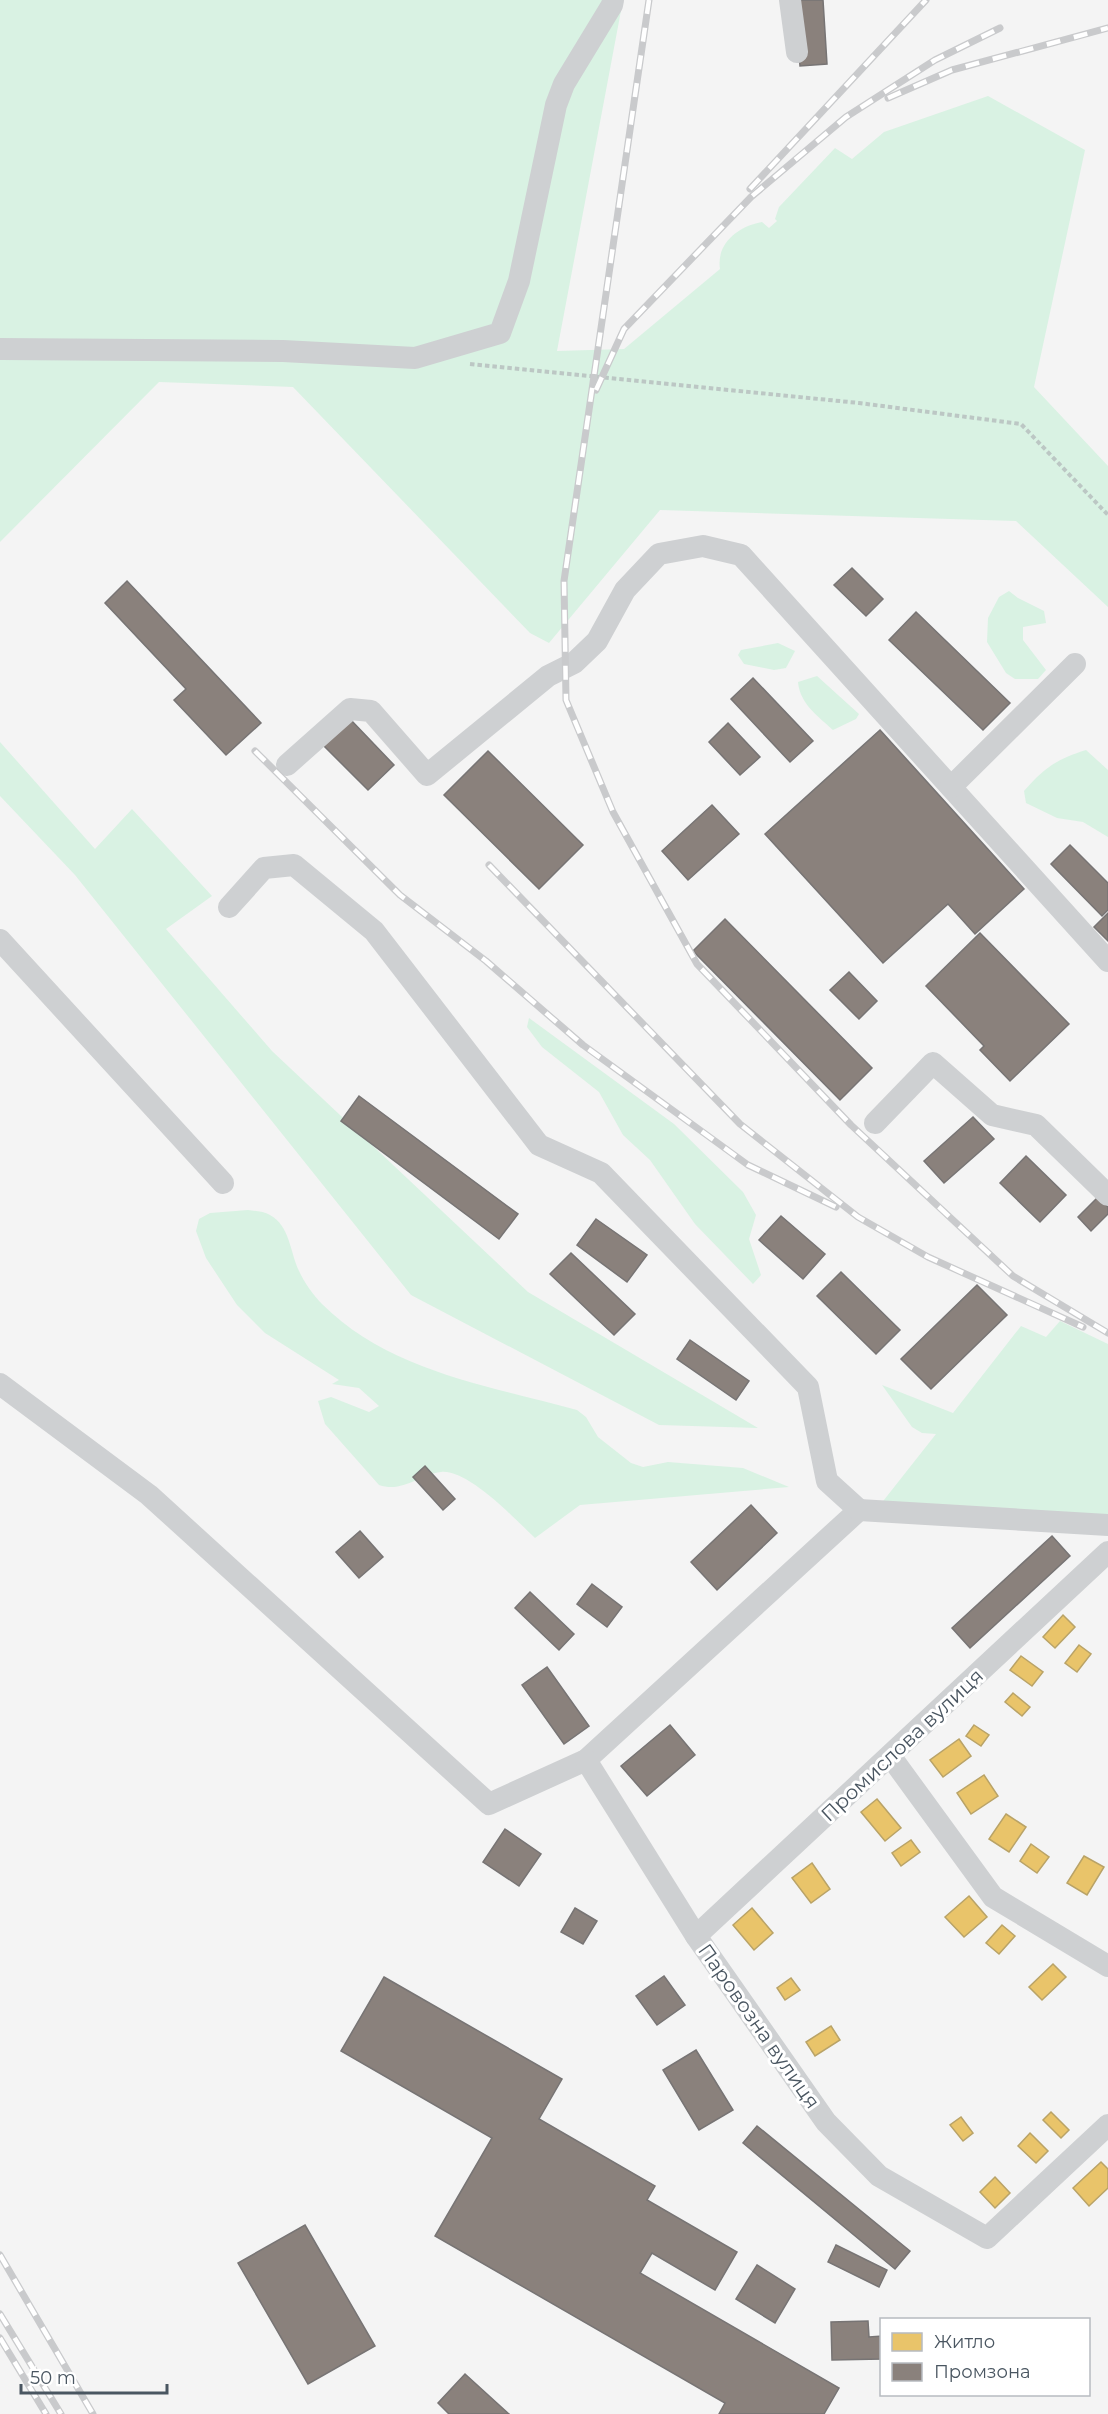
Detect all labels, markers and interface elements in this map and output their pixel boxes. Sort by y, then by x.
street label: Промислова вулиця [816,1664,988,1826]
street label: Паровозна вулиця [693,1939,825,2113]
legend [880,2318,1090,2396]
text: Житло [934,2331,995,2353]
scale bar [21,2357,166,2395]
text: Промзона [934,2361,1031,2383]
text: 50 m [30,2367,76,2389]

